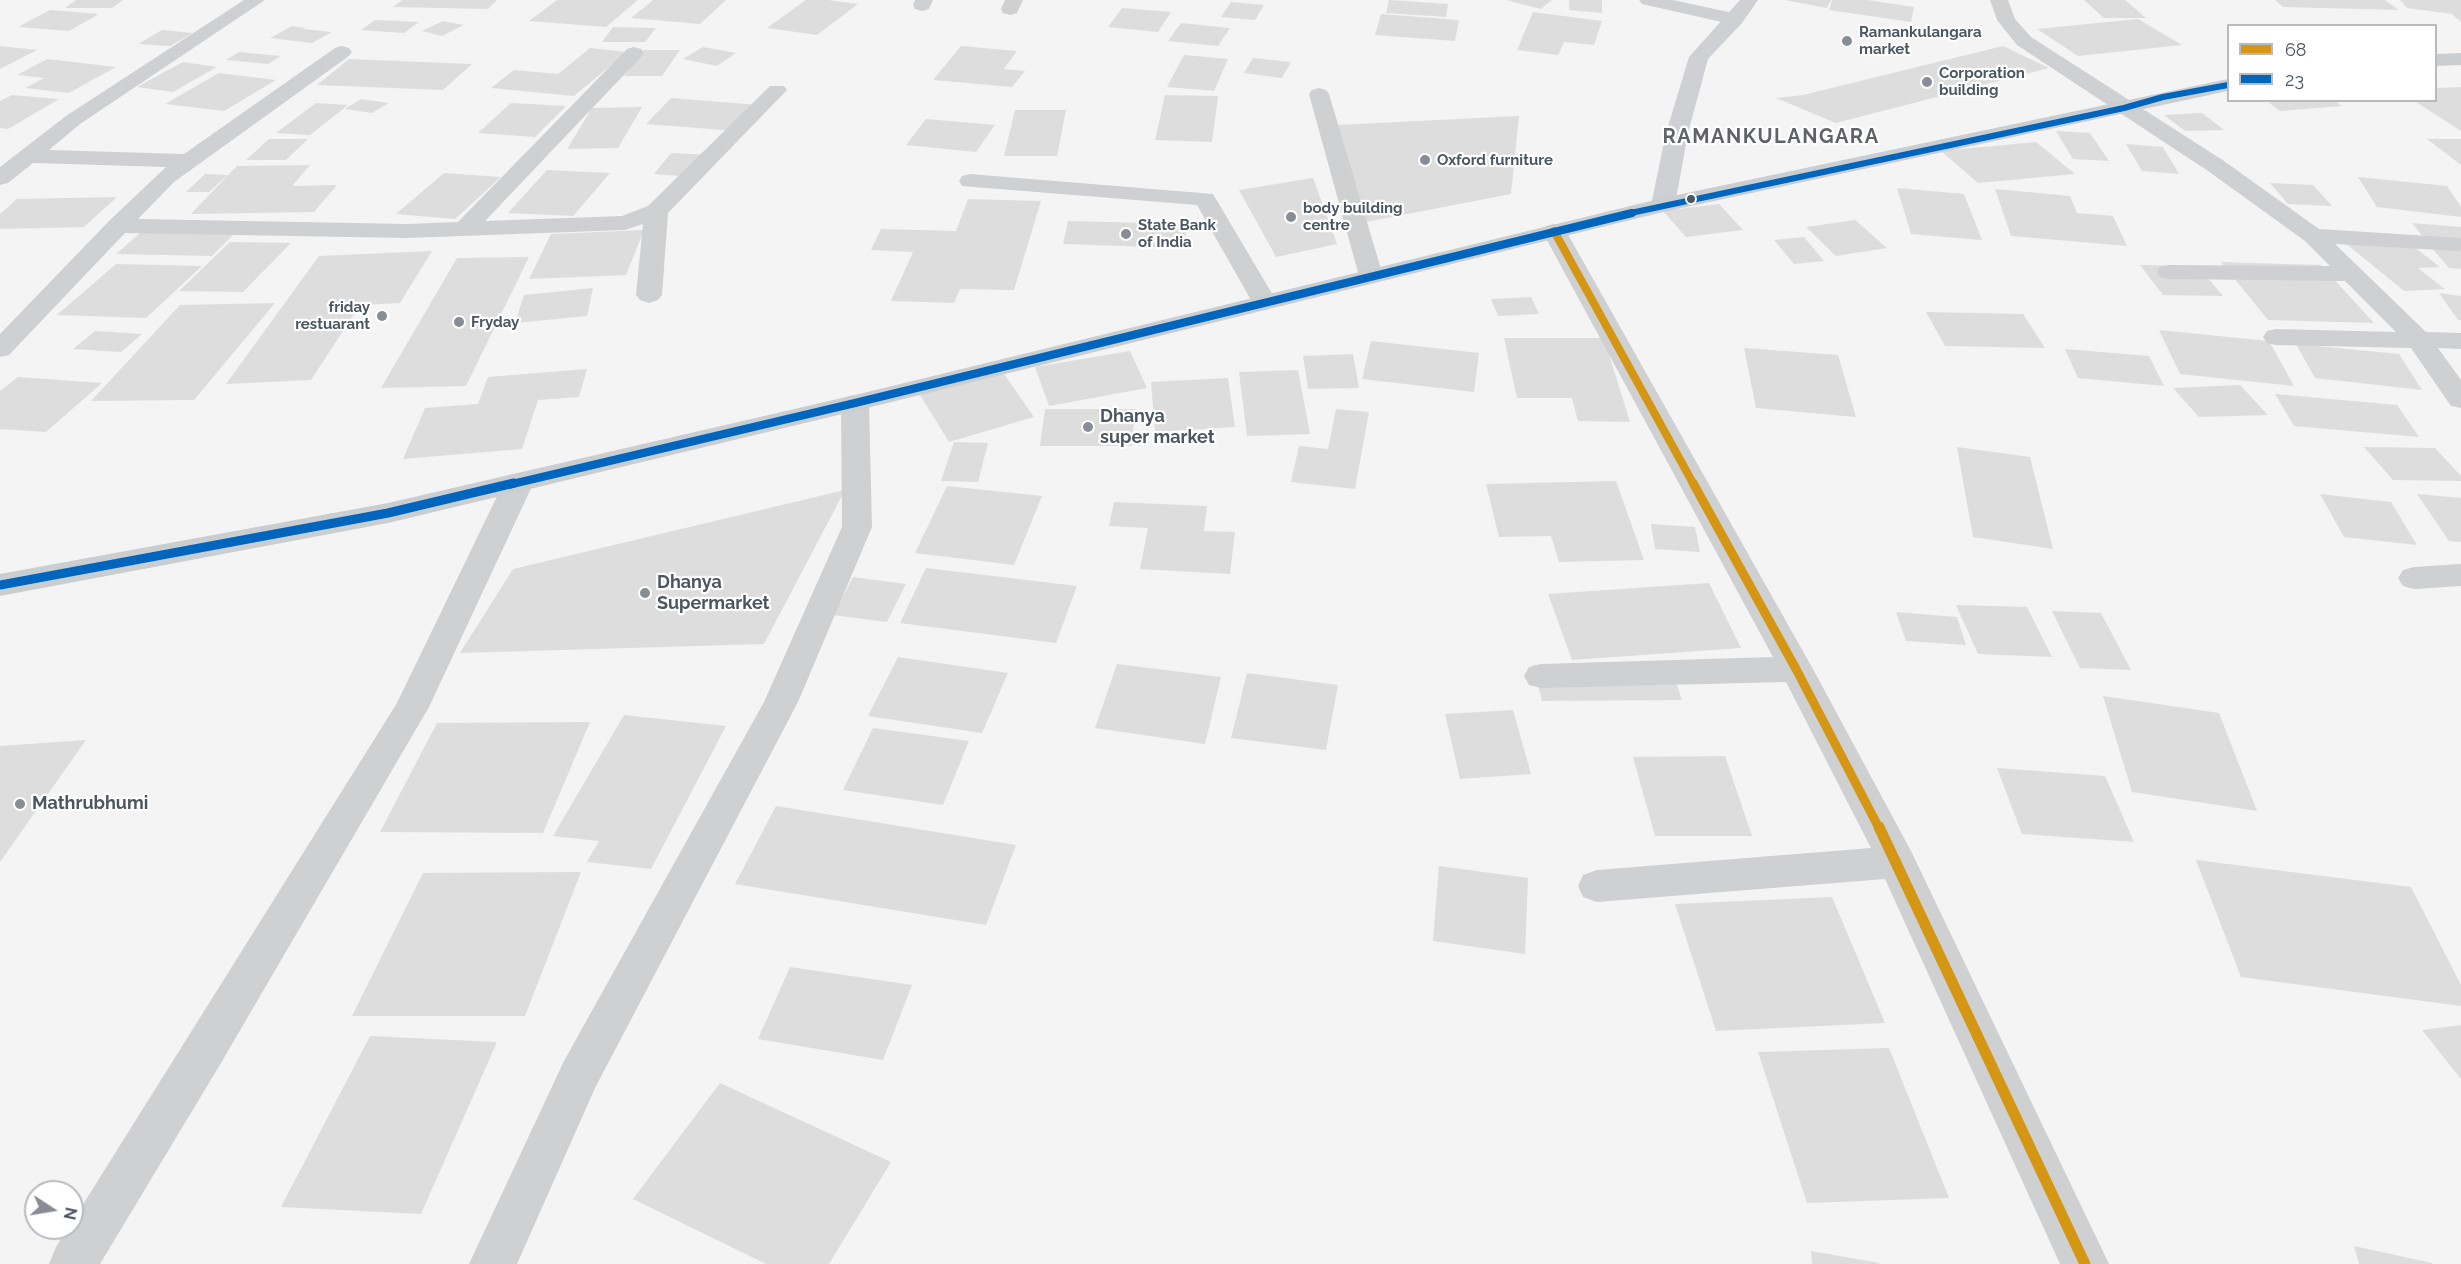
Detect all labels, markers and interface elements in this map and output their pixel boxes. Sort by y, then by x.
place label: Ramankulangara market [1859,23,1982,58]
legend [2227,24,2437,102]
marker: Ramankulangara market [1840,34,1854,48]
text: 68 [2285,39,2307,60]
place label: Corporation building [1939,64,2025,99]
text: 23 [2285,69,2304,90]
marker: Corporation building [1920,75,1934,89]
district label: RAMANKULANGARA [1662,125,1880,149]
place label: Oxford furniture [1437,151,1553,169]
marker: Oxford furniture [1418,153,1432,167]
unlabelled marker [1685,193,1697,205]
place label: body building centre [1303,199,1403,234]
marker: body building centre [1284,210,1298,224]
place label: State Bank of India [1138,216,1216,251]
marker: State Bank of India [1119,227,1133,241]
place label: friday restuarant [295,298,370,333]
marker: friday restuarant [375,309,389,323]
place label: Fryday [471,313,519,331]
marker: Fryday [452,315,466,329]
place label: Dhanya super market [1100,406,1215,448]
marker: Dhanya super market [1081,420,1095,434]
place label: Dhanya Supermarket [657,572,769,614]
marker: Dhanya Supermarket [638,586,652,600]
place label: Mathrubhumi [32,793,148,815]
marker: Mathrubhumi [13,797,27,811]
north arrow [24,1180,84,1240]
text: N [60,1205,81,1221]

